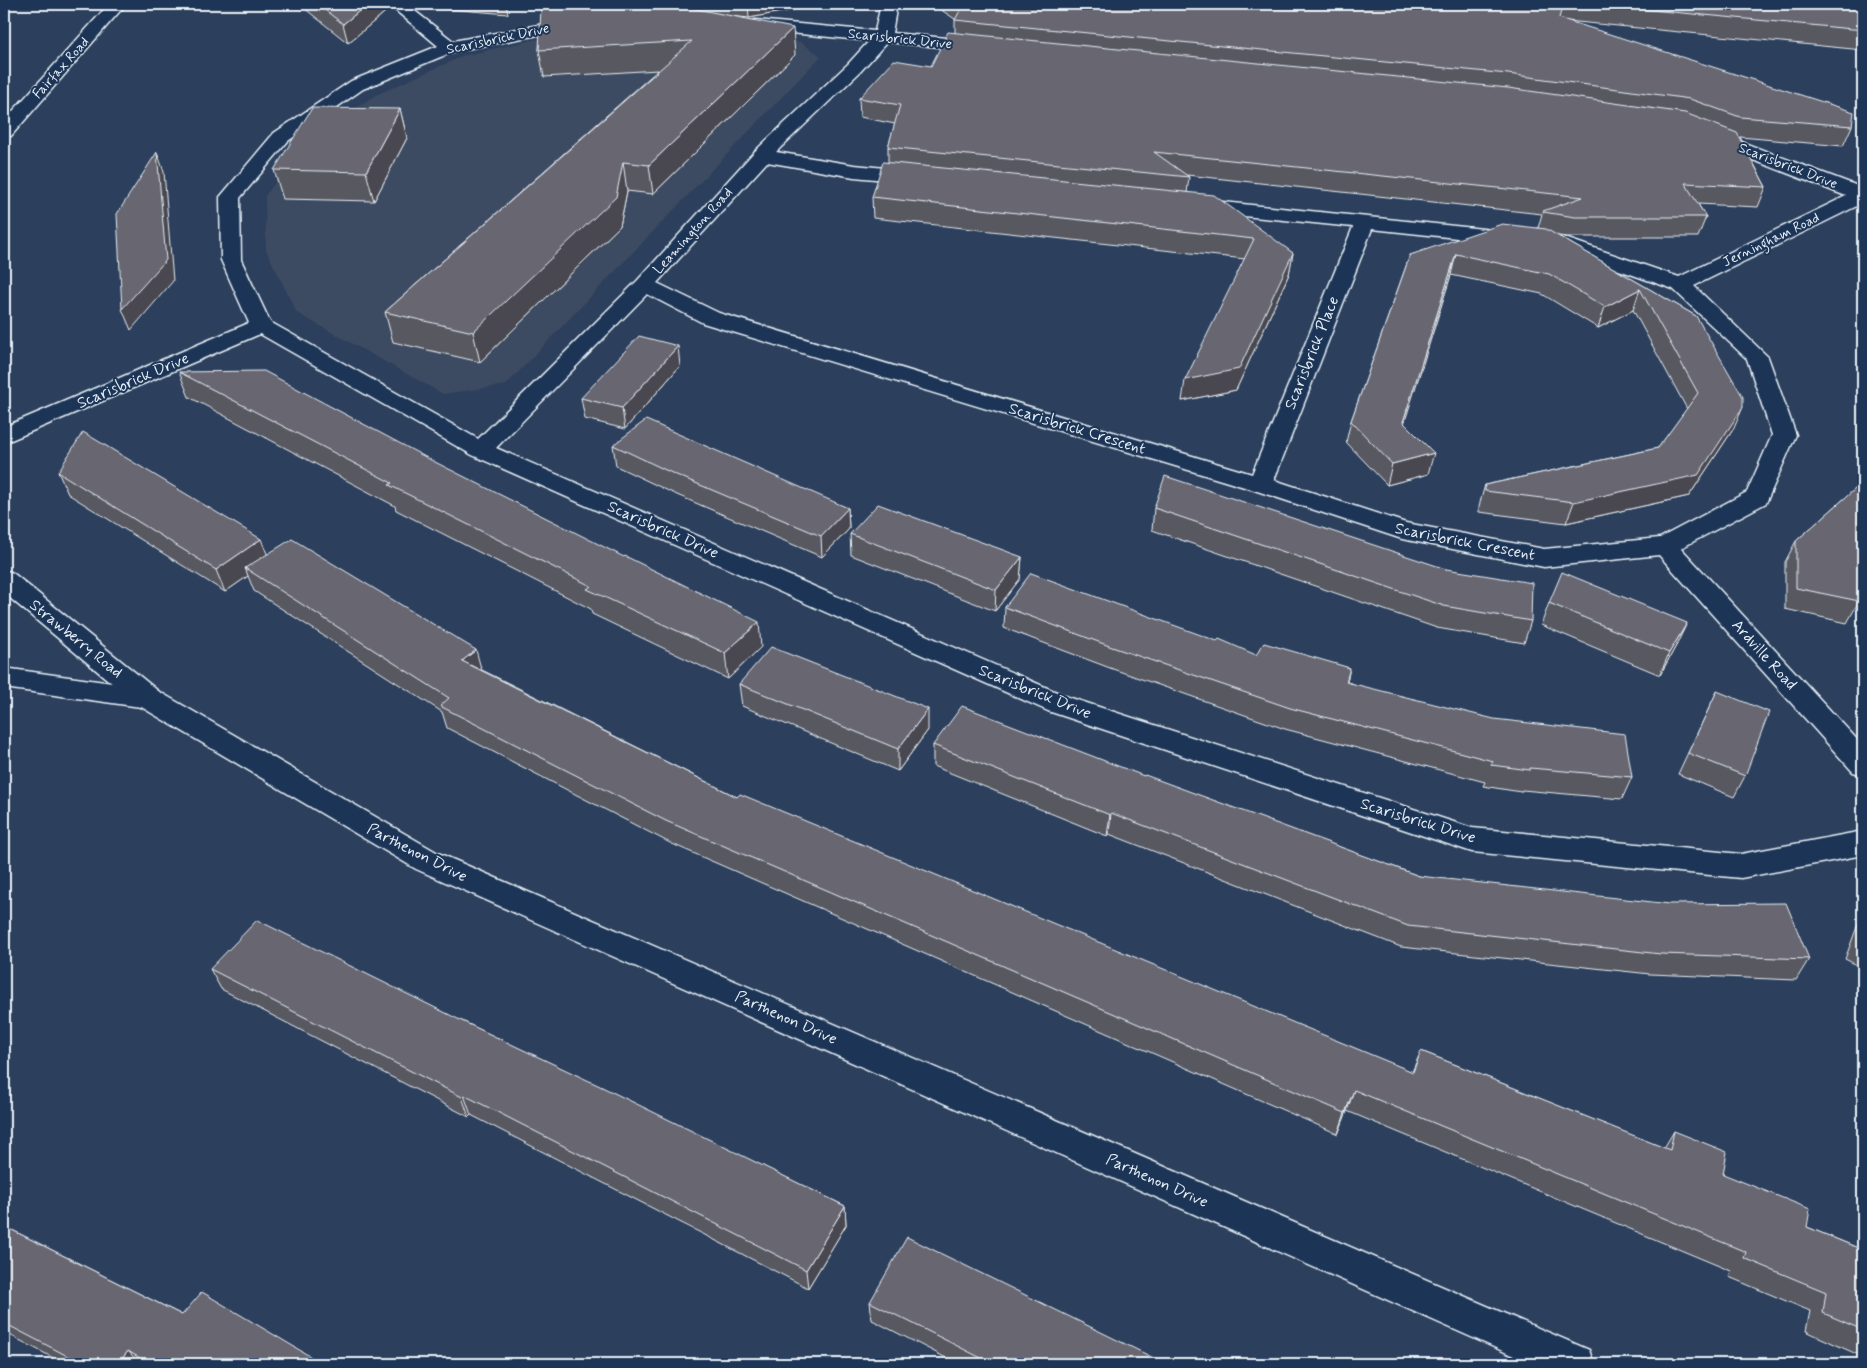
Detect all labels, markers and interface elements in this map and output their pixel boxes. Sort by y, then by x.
street label: Scarisbrick Drive [445,19,551,59]
street label: Scarisbrick Drive [847,25,953,53]
street label: Fairfax Road [29,33,93,103]
street label: Scarisbrick Drive [1736,139,1840,193]
street label: Leamington Road [649,184,737,278]
street label: Jerningham Road [1719,209,1823,273]
street label: Scarisbrick Place [1280,293,1344,413]
street label: Scarisbrick Drive [74,348,192,414]
street label: Scarisbrick Crescent [1006,398,1148,460]
street label: Scarisbrick Drive [604,496,722,564]
street label: Scarisbrick Crescent [1393,518,1537,566]
street label: Strawberry Road [25,595,127,683]
street label: Ardville Road [1727,615,1801,695]
street label: Scarisbrick Drive [976,660,1094,724]
street label: Scarisbrick Drive [1358,793,1478,849]
street label: Parthenon Drive [363,819,471,887]
street label: Parthenon Drive [732,986,840,1050]
street label: Parthenon Drive [1103,1149,1211,1213]

